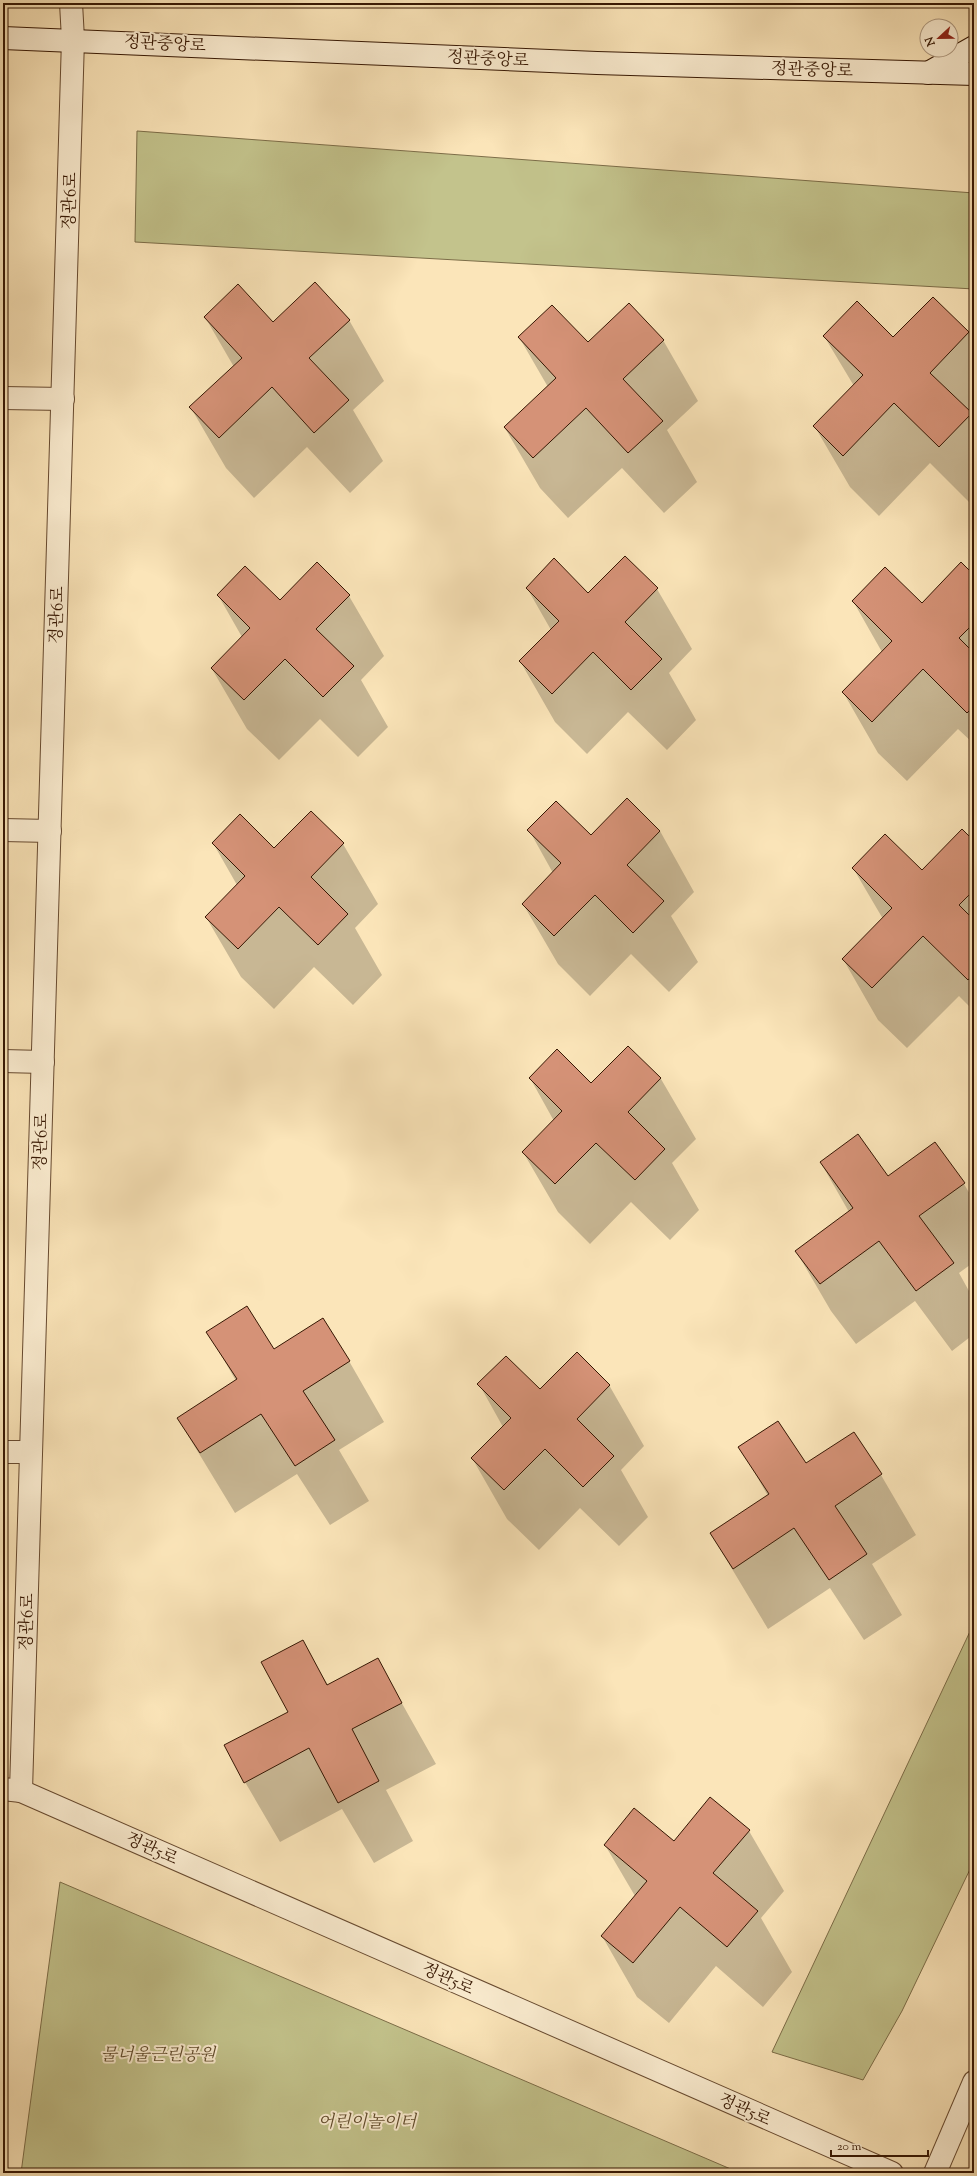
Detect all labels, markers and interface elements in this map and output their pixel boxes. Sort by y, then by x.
north arrow [919,18,959,58]
street label: 정관중앙로 [123,31,207,59]
text: N [922,34,940,49]
street label: 정관중앙로 [446,46,530,74]
street label: 정관중앙로 [770,58,854,84]
street label: 정관6로 [58,171,84,230]
street label: 정관6로 [45,585,71,644]
street label: 정관6로 [29,1112,55,1171]
street label: 정관6로 [15,1592,41,1651]
street label: 정관5로 [121,1828,182,1872]
street label: 정관5로 [417,1958,478,2002]
park label: 물너울근린공원 [101,2044,217,2068]
street label: 정관5로 [714,2089,775,2133]
park label: 어린이놀이터 [318,2111,418,2135]
scale bar [831,2132,928,2158]
text: 20 m [837,2138,862,2156]

